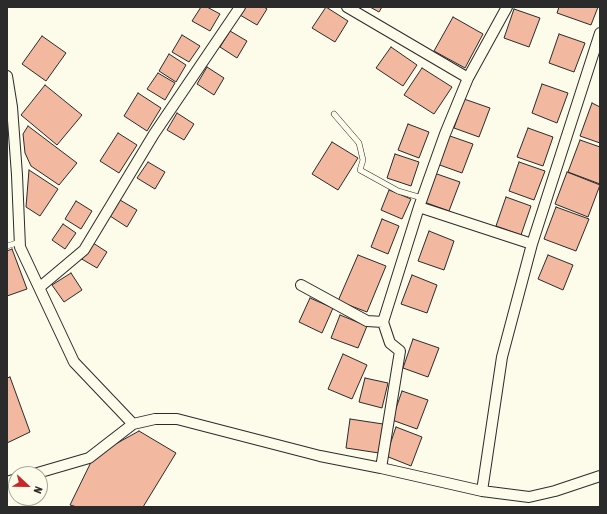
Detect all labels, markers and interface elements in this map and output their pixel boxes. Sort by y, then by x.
north arrow [8,466,48,506]
text: N [31,485,45,495]

